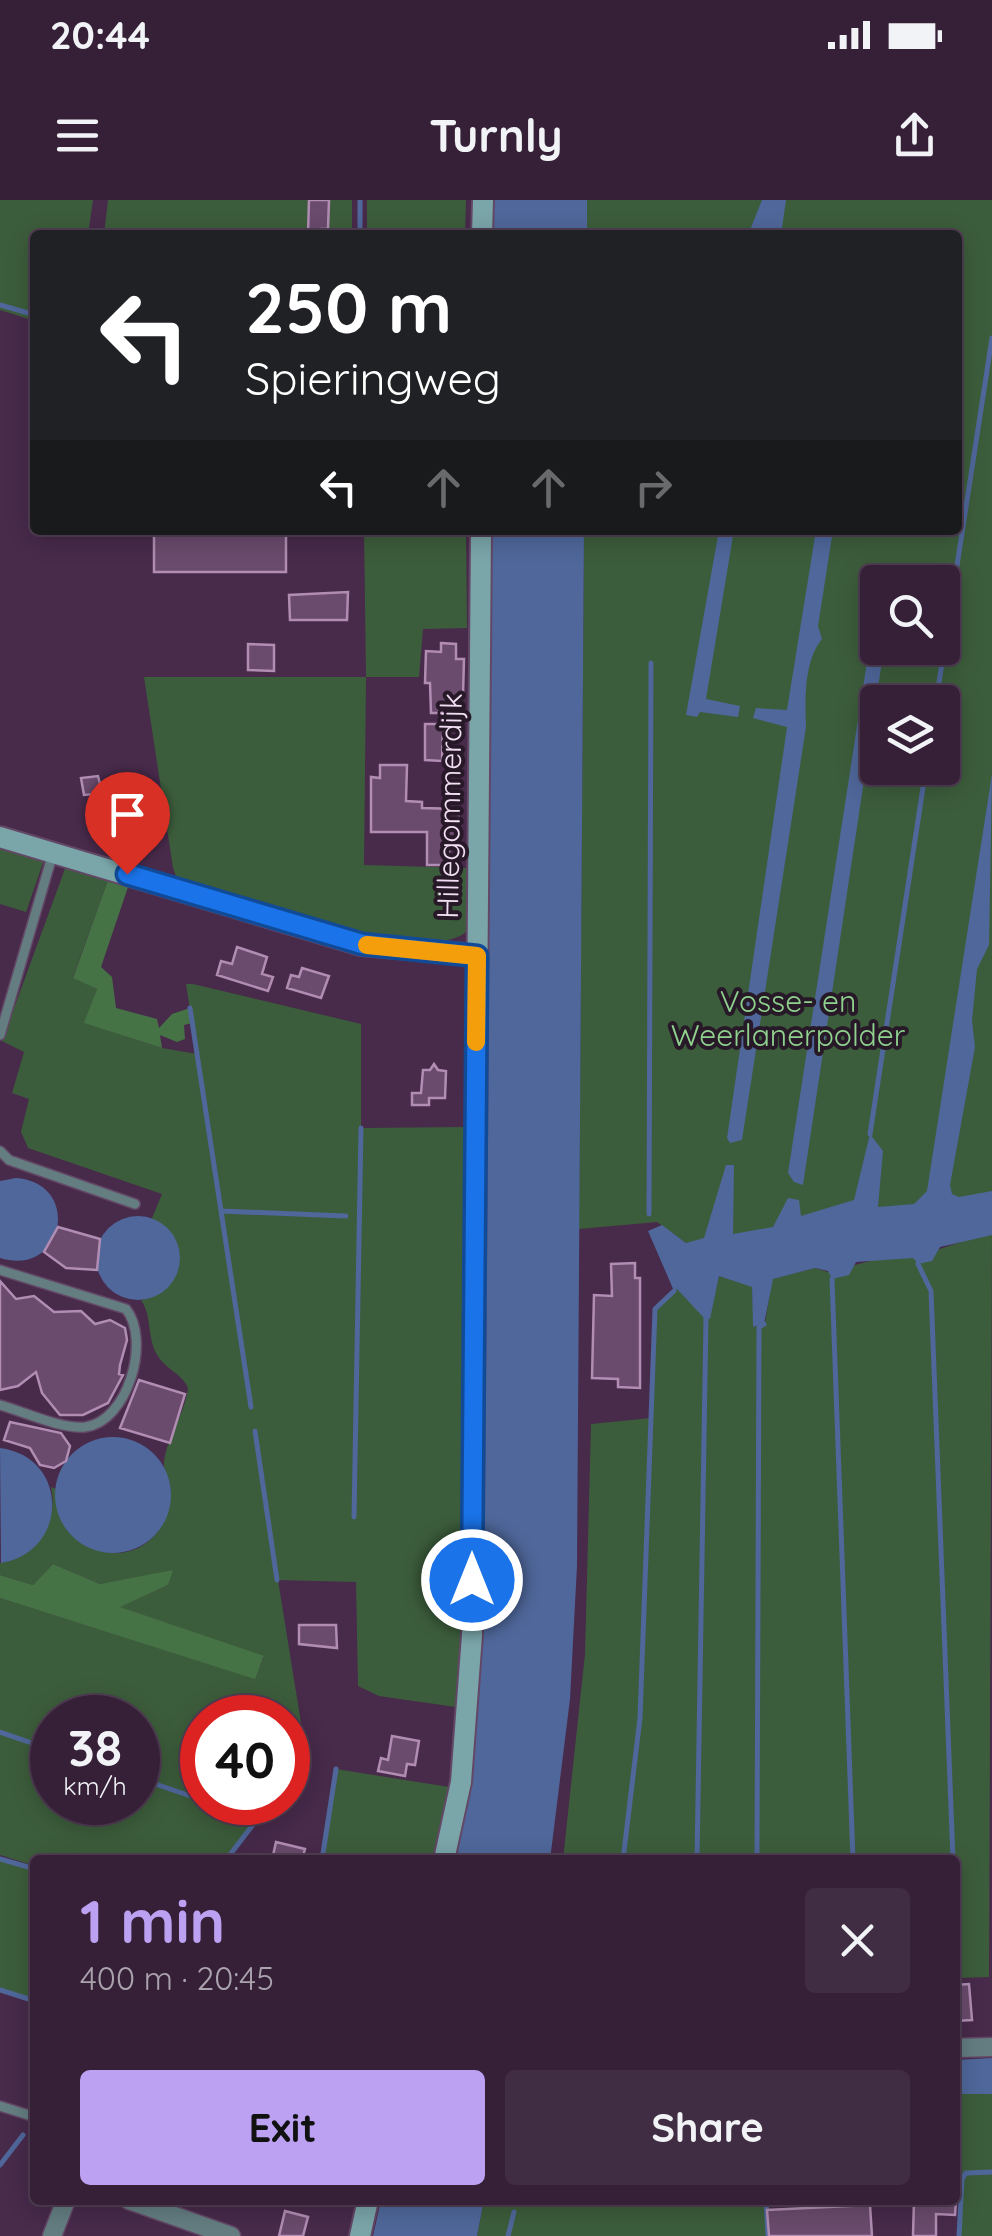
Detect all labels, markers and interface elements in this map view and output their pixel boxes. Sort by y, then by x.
text: 20:44 [50,11,150,59]
text: Turnly [429,107,563,163]
icon: menu [50,108,105,163]
icon: share [887,108,942,163]
text: 250 m [245,263,452,351]
icon: left [80,270,210,400]
text: Spieringweg [245,350,501,406]
icon: left [311,460,366,515]
icon: ahead [416,460,471,515]
icon: ahead [521,460,576,515]
icon: right [626,460,681,515]
map controls [860,565,960,785]
button: search [860,565,960,665]
button: layers [860,685,960,785]
street label: Hillegommerdijk [428,693,470,919]
pin [85,772,170,875]
icon: arrive [100,787,155,842]
park label: Vosse- en Weerlanerpolder [671,982,906,1054]
position arrow [420,1528,524,1632]
speed limit sign: 40 [180,1695,310,1825]
text: 38 [68,1716,122,1779]
text: km/h [63,1770,127,1801]
text: 1 min [80,1883,225,1958]
button: close [805,1888,910,1993]
text: 400 m · 20:45 [80,1958,274,1998]
button: Exit [80,2070,485,2185]
button: Share [505,2070,910,2185]

